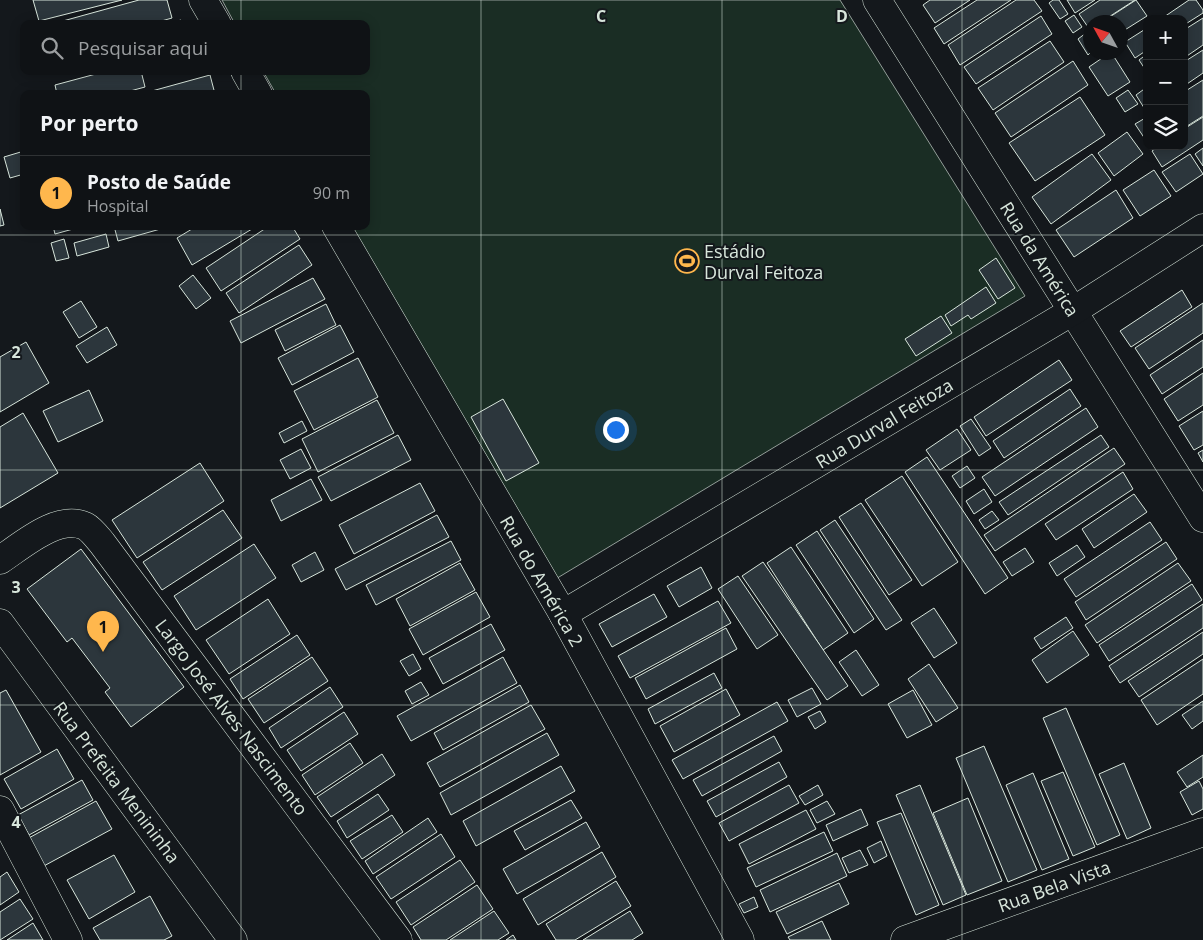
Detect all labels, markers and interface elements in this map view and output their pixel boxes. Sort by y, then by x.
text: C [596,5,606,27]
text: D [836,5,848,27]
north arrow [1083,15,1128,60]
map controls [1143,15,1188,150]
button: + [1143,15,1188,60]
search box [20,20,370,75]
icon: search [38,34,66,62]
text: Pesquisar aqui [78,35,208,61]
button: − [1143,60,1188,105]
button: layers [1143,105,1188,150]
text: Por perto [40,109,139,137]
text: Posto de Saúde [87,169,231,195]
text: 1 [51,182,61,204]
text: 90 m [313,182,350,204]
text: Hospital [87,195,149,217]
street label: Rua da América [995,197,1085,321]
place label: Estádio Durval Feitoza [704,239,823,284]
sports icon: Estádio Durval Feitoza [674,248,700,274]
text: 2 [11,341,21,363]
street label: Rua Durval Feitoza [811,373,957,473]
your location [603,417,629,443]
street label: Rua do América 2 [495,511,589,651]
text: 3 [11,576,21,598]
pin: 1 [87,611,119,652]
street label: Largo José Alves Nascimento [150,614,314,820]
street label: Rua Prefeita Menininha [48,696,186,868]
text: 4 [11,811,21,833]
street label: Rua Bela Vista [994,855,1114,917]

